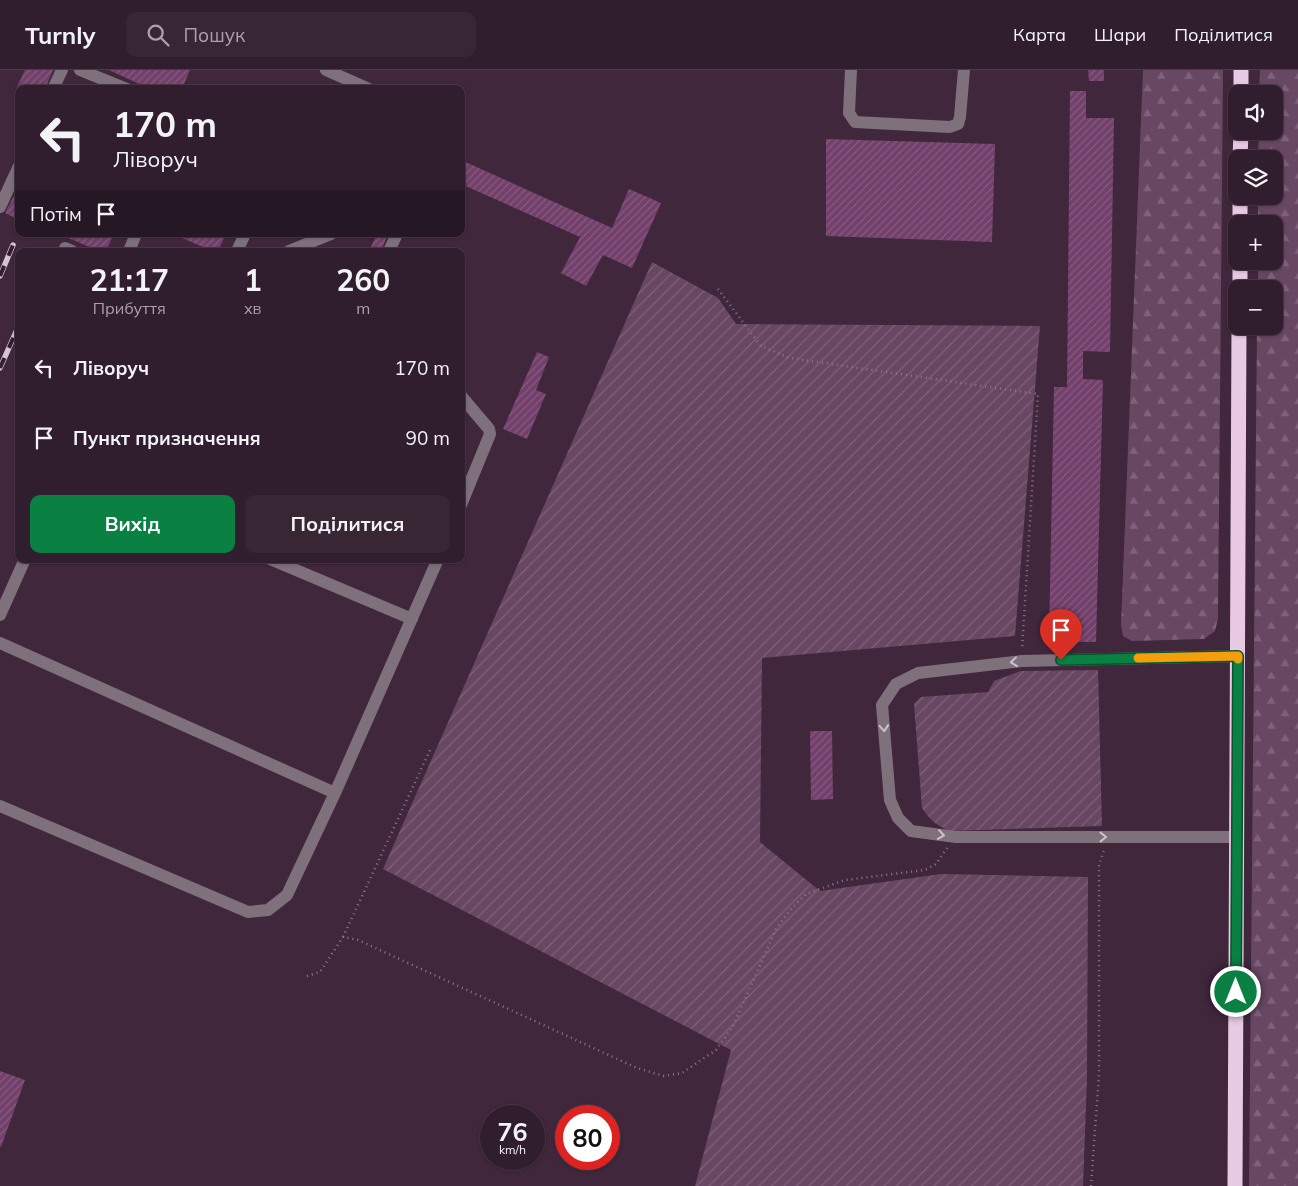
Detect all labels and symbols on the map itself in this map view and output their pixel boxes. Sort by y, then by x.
pin [1040,609,1082,660]
one-way arrow [1010,656,1018,667]
one-way arrow [878,725,889,733]
one-way arrow [937,829,945,840]
one-way arrow [1100,832,1107,842]
position arrow [1209,965,1261,1017]
speed limit sign: 80 [555,1105,620,1170]

